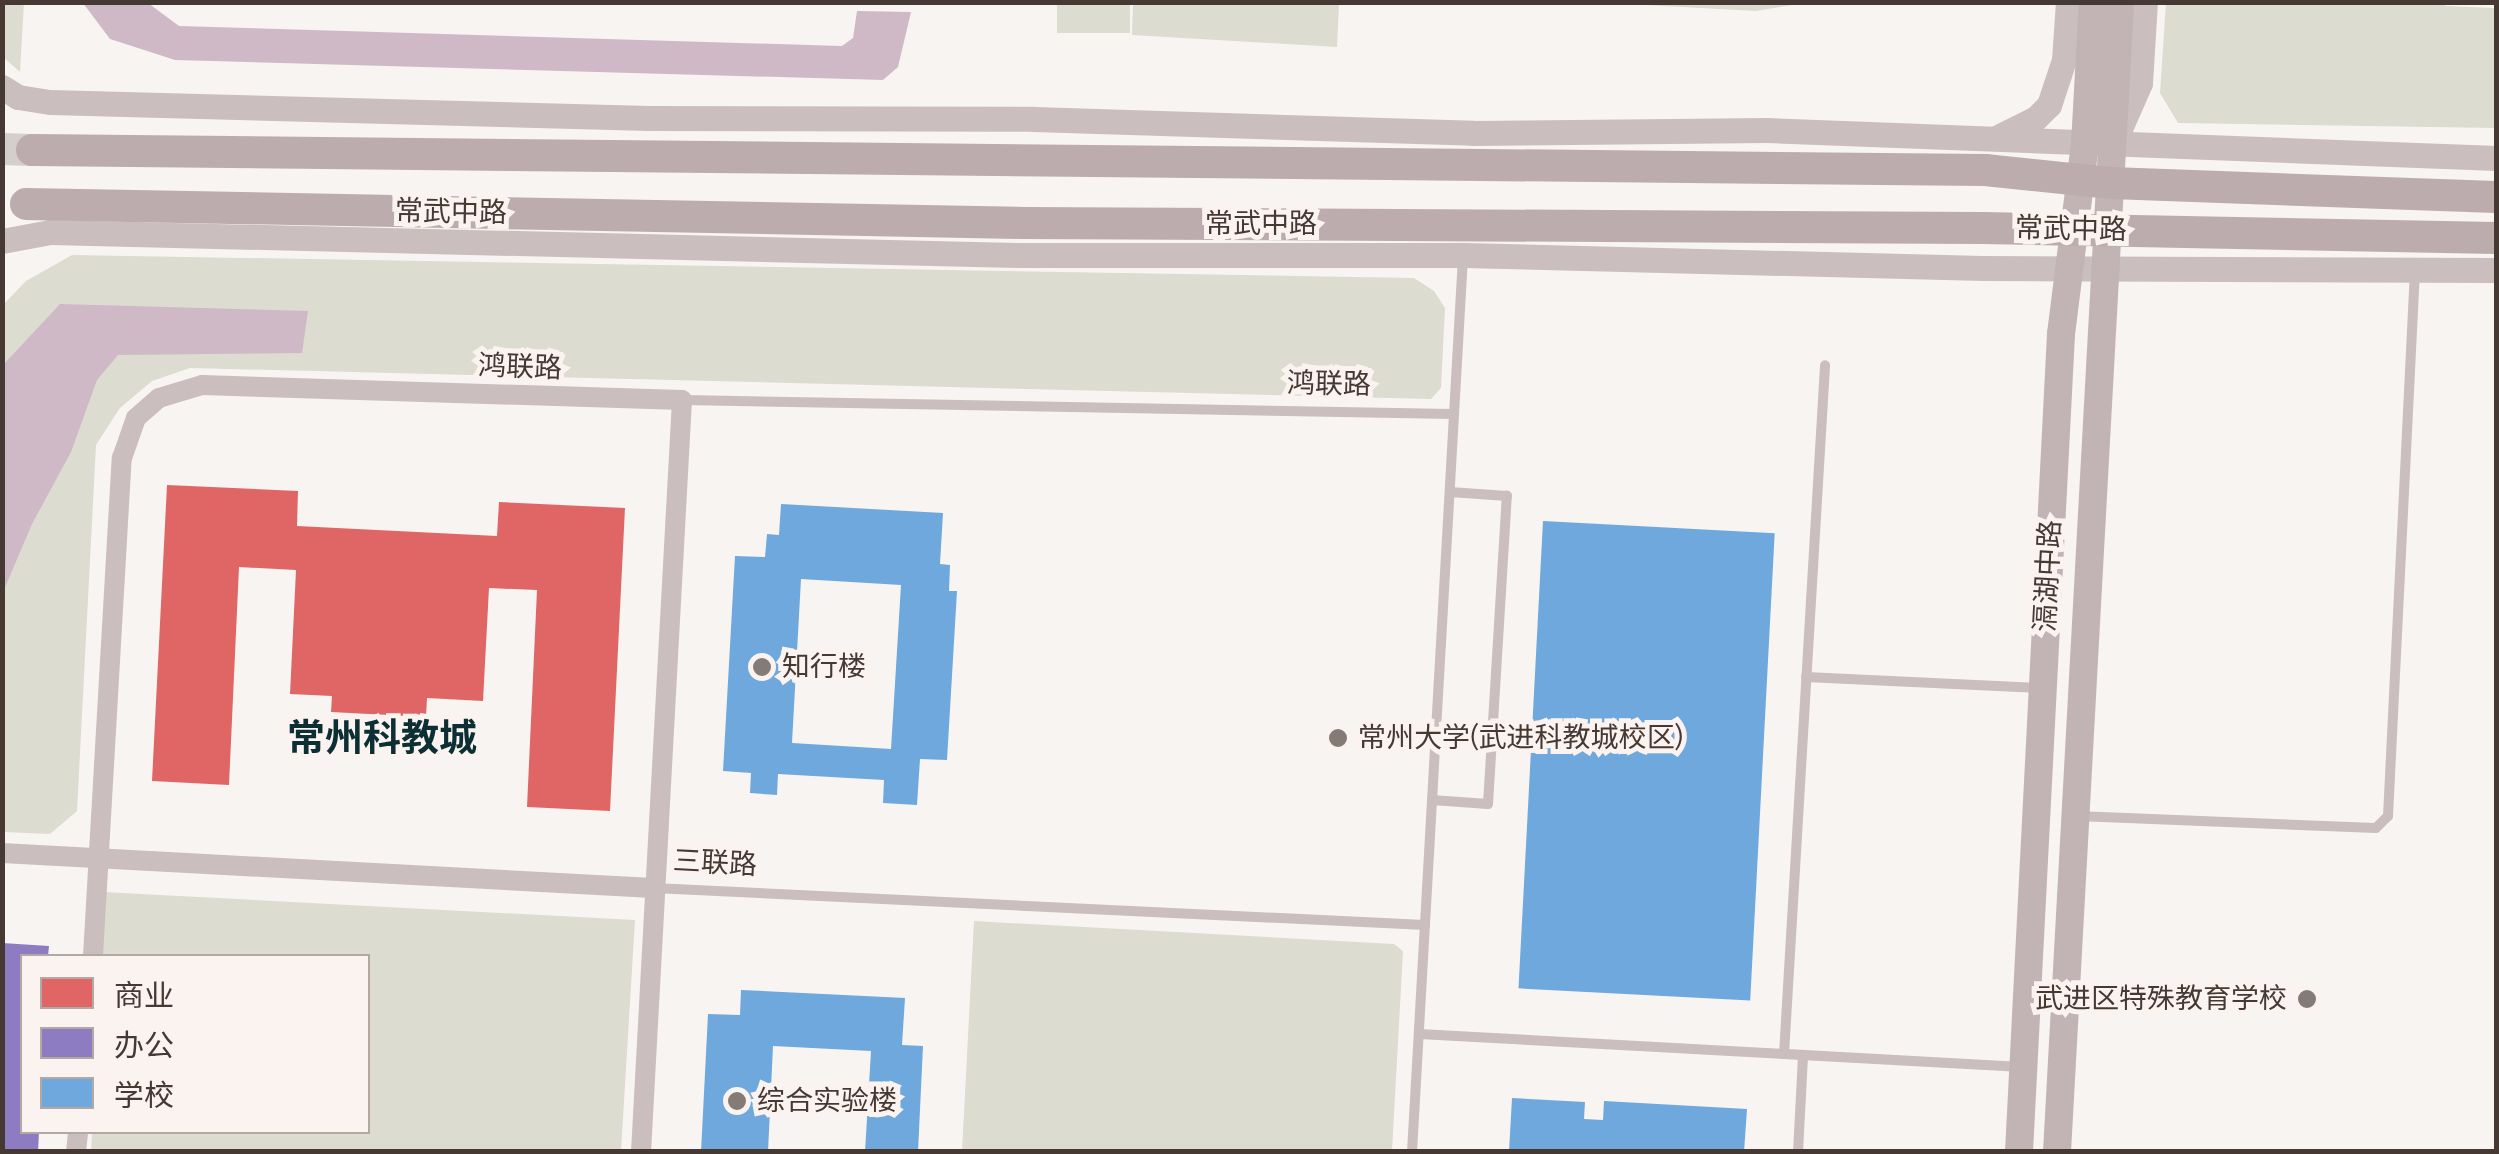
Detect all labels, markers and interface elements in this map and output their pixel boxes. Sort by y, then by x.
street label: 常武中路 [395,194,507,230]
street label: 常武中路 [1205,207,1317,241]
street label: 常武中路 [2015,211,2127,247]
street label: 鸿联路 [477,349,563,385]
street label: 鸿联路 [1287,366,1371,402]
street label: 滆湖中路 [2028,519,2068,633]
place label: 知行楼 [782,650,866,684]
marker: 知行楼 [751,656,773,678]
district label: 常州科教城 [287,716,477,762]
place label: 常州大学(武进科教城校区) [1358,721,1683,755]
marker: 常州大学(武进科教城校区) [1327,727,1349,749]
street label: 三联路 [672,844,758,882]
legend [20,954,370,1134]
text: 商业 [114,978,174,1014]
place label: 武进区特殊教育学校 [2035,982,2287,1016]
marker: 武进区特殊教育学校 [2296,988,2318,1010]
text: 办公 [114,1028,174,1064]
text: 学校 [114,1078,174,1114]
place label: 综合实验楼 [757,1084,897,1118]
marker: 综合实验楼 [726,1090,748,1112]

